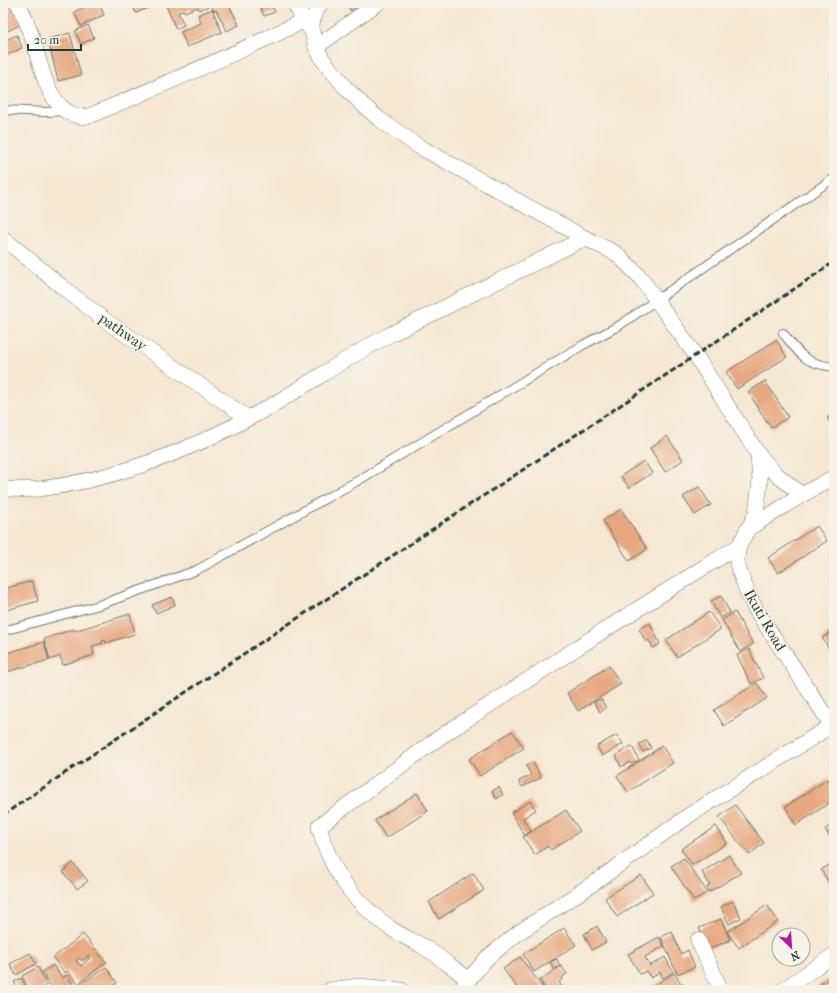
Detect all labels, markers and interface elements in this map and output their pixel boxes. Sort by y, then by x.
scale bar [28,26,81,52]
text: 20 m [34,33,59,47]
street label: pathway [95,309,151,356]
street label: Ikuti Road [740,586,790,655]
north arrow [771,927,811,967]
text: N [788,948,802,964]

